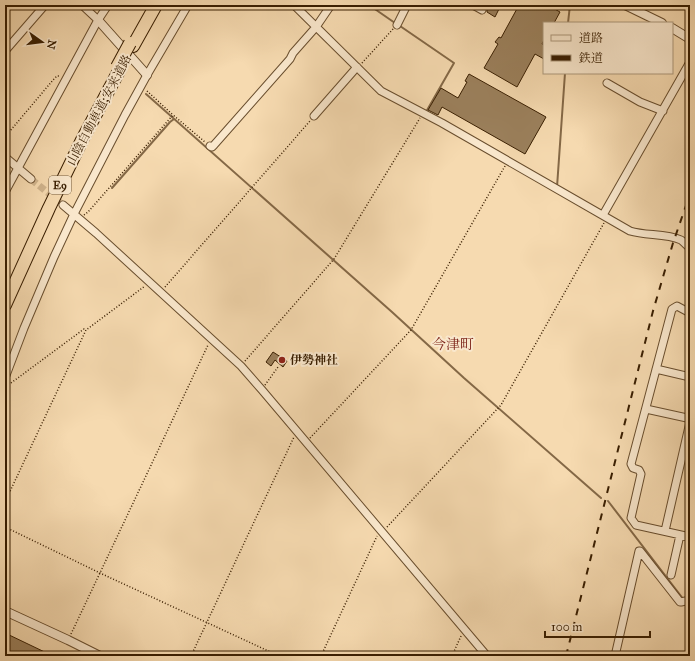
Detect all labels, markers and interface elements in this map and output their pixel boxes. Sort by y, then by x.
north arrow [22,22,62,62]
legend [543,22,673,74]
text: 道路 [579,31,603,45]
text: N [44,38,59,51]
text: 鉄道 [578,51,603,65]
street label: 山陰自動車道;安来道路 [64,52,134,168]
road number: E9 [49,176,71,194]
district label: 今津町 [432,336,474,353]
place label: 伊勢神社 [290,353,338,367]
marker: 伊勢神社 [277,355,287,365]
scale bar [545,613,650,639]
text: 100 m [551,620,582,634]

